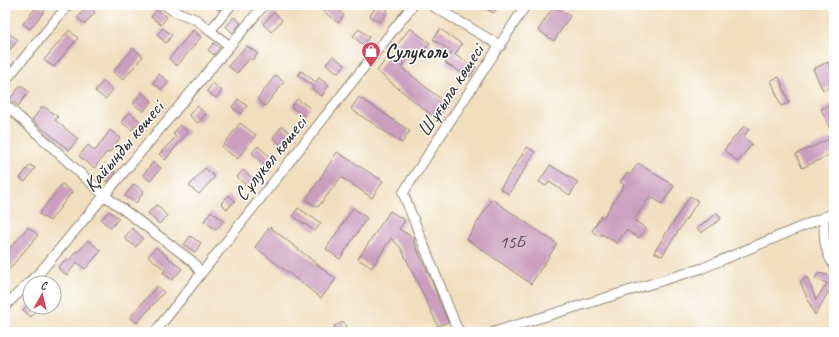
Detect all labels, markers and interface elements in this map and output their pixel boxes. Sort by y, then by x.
street label: Шұғыла көшесі [411,38,491,141]
place label: Сулуколь [385,39,448,65]
shop icon: Сулуколь [360,40,382,68]
street label: Қайыңды көшесі [78,94,170,197]
street label: Сұлукөл көшесі [229,109,314,206]
house number: 15Б [499,231,528,253]
north arrow [22,275,62,315]
text: С [40,278,49,293]

